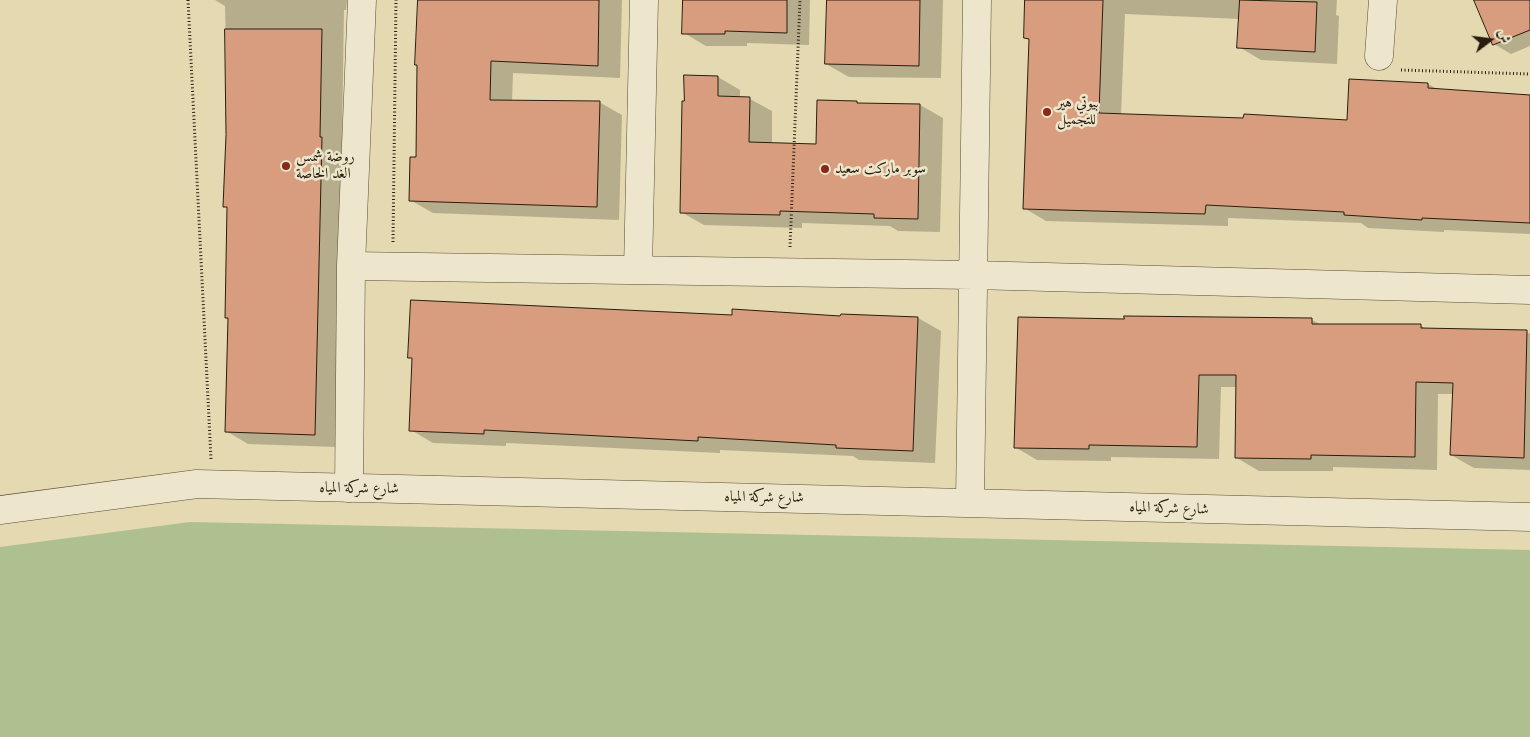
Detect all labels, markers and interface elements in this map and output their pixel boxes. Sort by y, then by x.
north arrow [1465,15,1515,65]
text: ش [1494,27,1515,45]
place label: بيوتي هير للتجميل [1057,94,1098,129]
marker: بيوتي هير للتجميل [1041,106,1053,118]
place label: روضة شمس الغد الخاصة [296,148,355,183]
marker: روضة شمس الغد الخاصة [280,160,292,172]
place label: سوبر ماركت سعيد [835,160,926,178]
marker: سوبر ماركت سعيد [819,163,831,175]
street label: شارع شركة المياه [319,478,399,498]
street label: شارع شركة المياه [724,487,804,507]
street label: شارع شركة المياه [1129,498,1209,518]

